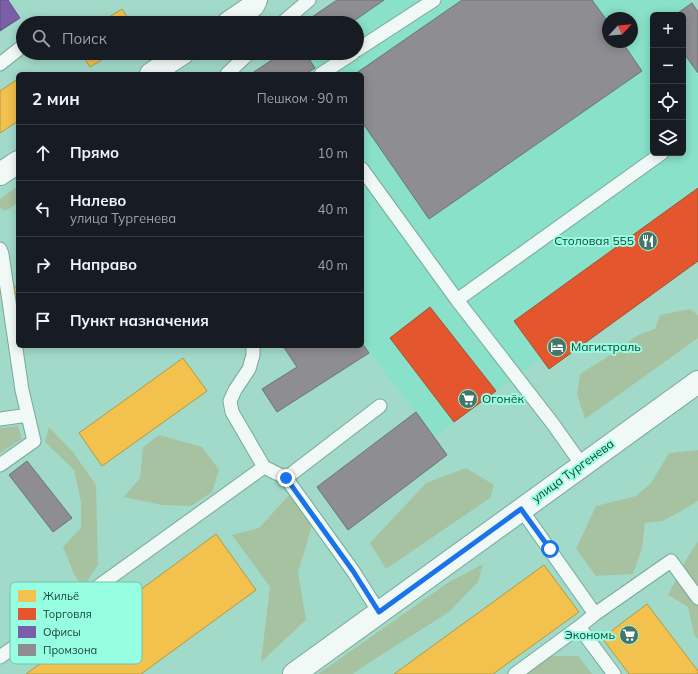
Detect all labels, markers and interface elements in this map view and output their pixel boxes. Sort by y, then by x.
north arrow [602,12,638,48]
map controls [650,12,686,156]
button: + [650,12,686,48]
search box [16,16,364,60]
icon: search [30,27,52,49]
text: Поиск [62,29,107,48]
button: − [650,48,686,84]
button: locate [650,84,686,120]
text: 2 мин [32,88,80,109]
text: Пешком · 90 m [257,90,348,106]
button: layers [650,120,686,156]
icon: ahead [32,142,54,164]
text: Прямо [70,143,119,162]
text: 10 m [318,145,348,161]
text: Налево [70,191,126,210]
icon: left [32,198,54,220]
text: 40 m [318,201,348,217]
text: улица Тургенева [70,210,176,226]
restaurant icon: Столовая 555 [637,230,659,252]
place label: Столовая 555 [554,233,634,248]
icon: right [32,254,54,276]
text: Направо [70,255,137,274]
text: 40 m [318,257,348,273]
icon: arrive [32,310,54,332]
text: Пункт назначения [70,311,209,330]
hotel icon: Магистраль [546,336,568,358]
place label: Магистраль [571,339,641,354]
supermarket icon: Огонёк [457,388,479,410]
place label: Огонёк [482,391,524,406]
street label: улица Тургенева [529,436,617,506]
route end [277,469,295,487]
route start [541,540,559,558]
legend [10,582,142,664]
text: Жильё [43,589,79,603]
text: Торговля [43,607,92,621]
supermarket icon: Экономь [618,624,640,646]
text: Офисы [43,625,81,639]
place label: Экономь [564,627,615,642]
text: Промзона [43,643,97,657]

